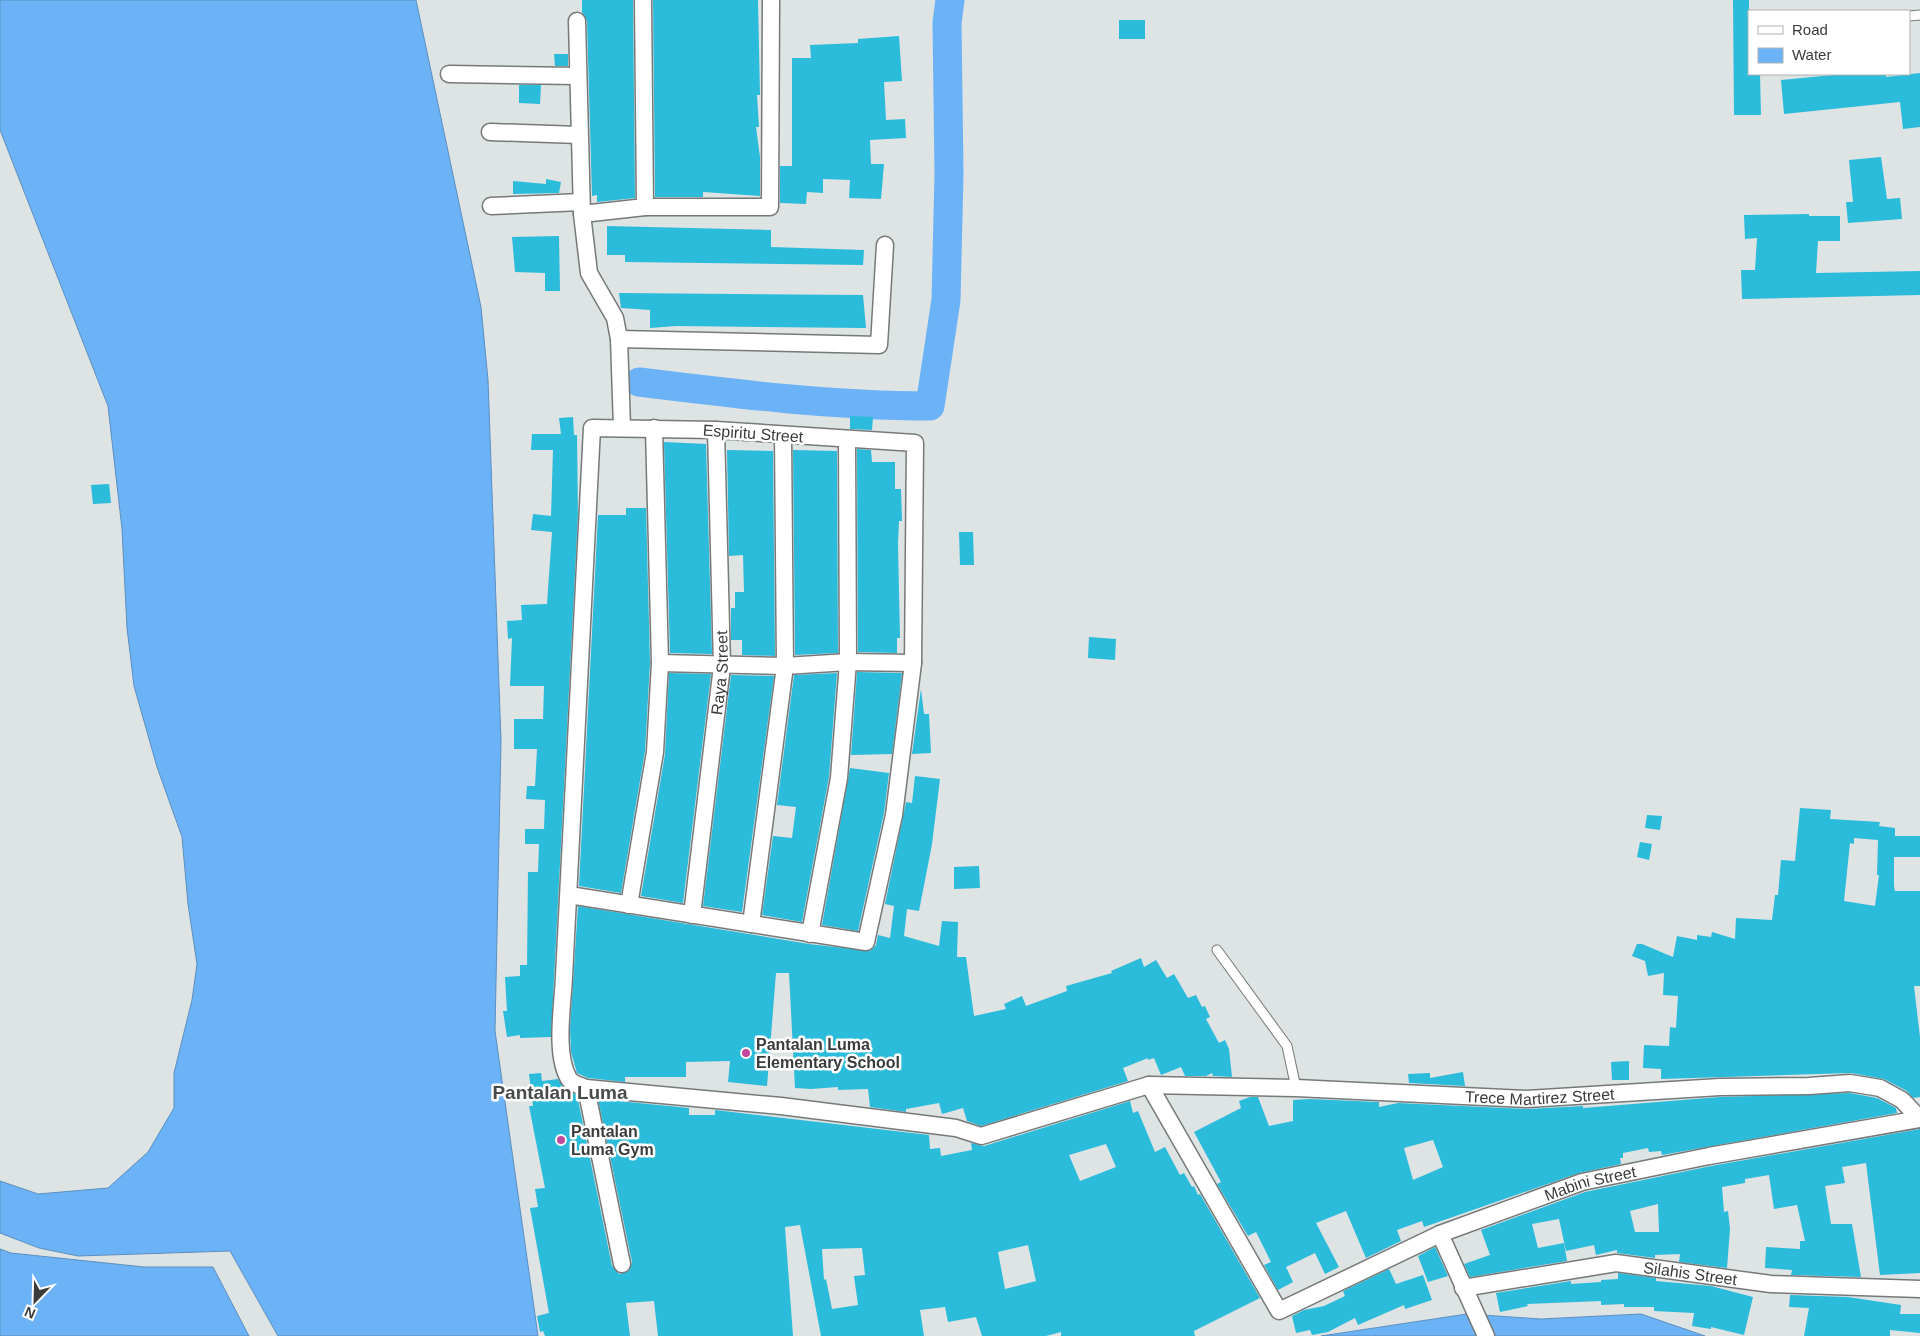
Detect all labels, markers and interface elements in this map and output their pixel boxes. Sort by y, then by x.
legend [1748,10,1910,75]
text: Road [1792,21,1828,38]
text: Water [1792,46,1831,63]
street label: Espiritu Street [702,422,804,446]
street label: Raya Street [708,630,731,716]
place label: Pantalan Luma Elementary School [756,1036,900,1071]
marker: Pantalan Luma Elementary School [740,1047,752,1059]
district label: Pantalan Luma [492,1082,628,1103]
street label: Trece Martirez Street [1464,1086,1616,1108]
place label: Pantalan Luma Gym [571,1123,654,1158]
marker: Pantalan Luma Gym [555,1134,567,1146]
street label: Mabini Street [1542,1163,1638,1204]
street label: Silahis Street [1642,1259,1739,1288]
north arrow [10,1276,60,1326]
text: N [22,1304,38,1322]

